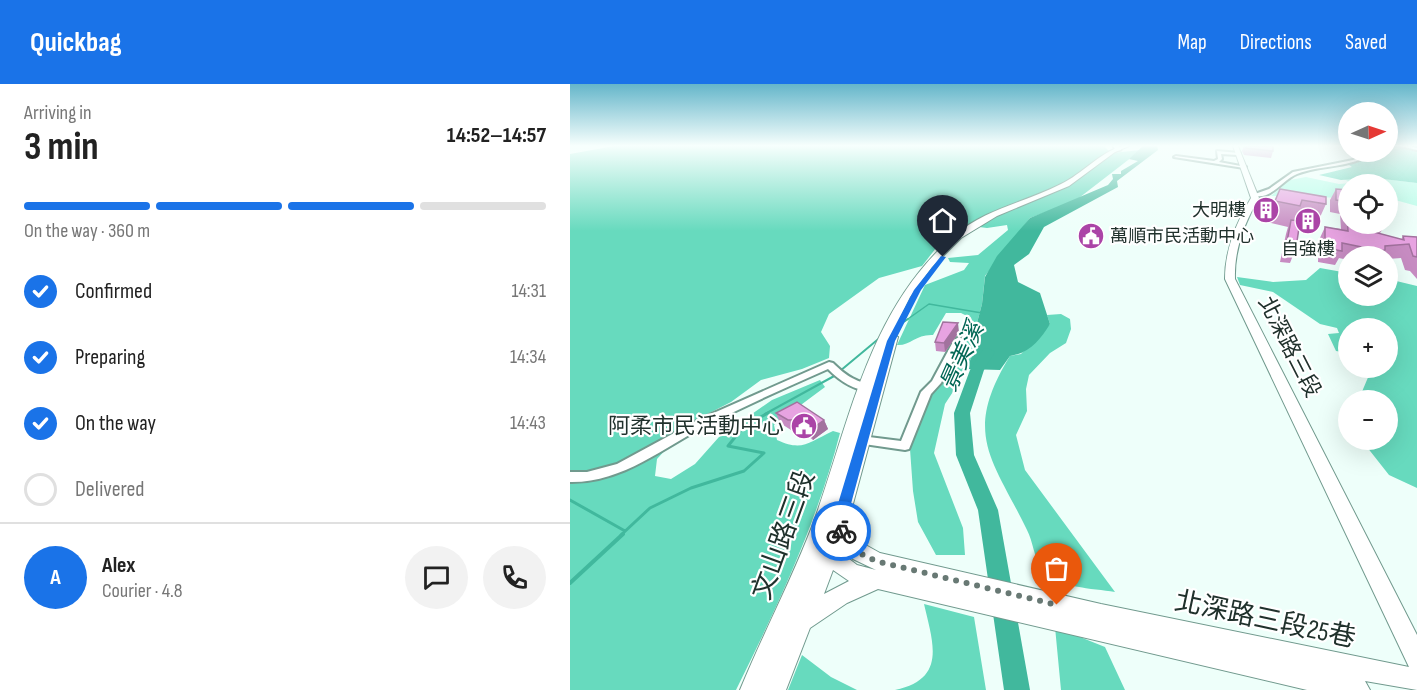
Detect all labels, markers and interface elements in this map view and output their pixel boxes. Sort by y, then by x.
text: Quickbag [30,26,122,59]
text: Map [1177,30,1207,55]
text: Directions [1240,30,1312,55]
text: Saved [1345,30,1387,55]
text: Arriving in [24,101,92,125]
north arrow [1338,102,1398,162]
map controls [1338,102,1398,450]
text: 14:52–14:57 [447,122,546,149]
text: 3 min [24,124,99,171]
button: locate [1338,174,1398,234]
pin [917,195,968,257]
building icon: 大明樓 [1251,195,1281,225]
place label: 大明樓 [1192,200,1246,221]
icon: home [926,204,959,237]
building icon: 自強樓 [1293,206,1323,236]
text: On the way · 360 m [24,219,150,243]
public building icon: 萬順市民活動中心 [1076,221,1106,251]
place label: 萬順市民活動中心 [1110,226,1254,247]
place label: 自強樓 [1281,239,1335,260]
button: layers [1338,246,1398,306]
icon: check [24,275,57,308]
text: Confirmed [75,278,152,305]
text: 14:31 [511,279,546,303]
street label: 北深路三段 [1252,292,1326,402]
water label: 景美溪 [934,315,991,396]
button: + [1338,318,1398,378]
icon: check [24,341,57,374]
text: Preparing [75,344,145,371]
text: 14:34 [510,345,546,369]
button: − [1338,390,1398,450]
icon: check [24,407,57,440]
text: On the way [75,410,156,437]
text: 14:43 [510,411,546,435]
public building icon: 阿柔市民活動中心 [789,411,819,441]
place label: 阿柔市民活動中心 [608,413,784,440]
street label: 文山路三段 [746,466,822,604]
text: Delivered [75,476,144,503]
courier [811,501,871,561]
icon: bike [825,515,858,548]
pin [1031,543,1082,605]
button: chat [405,546,468,609]
button: phone [483,546,546,609]
text: Alex [102,552,135,579]
icon: bag [1040,552,1073,585]
text: A [50,564,61,591]
text: Courier · 4.8 [102,579,183,603]
street label: 北深路三段25巷 [1172,585,1358,655]

